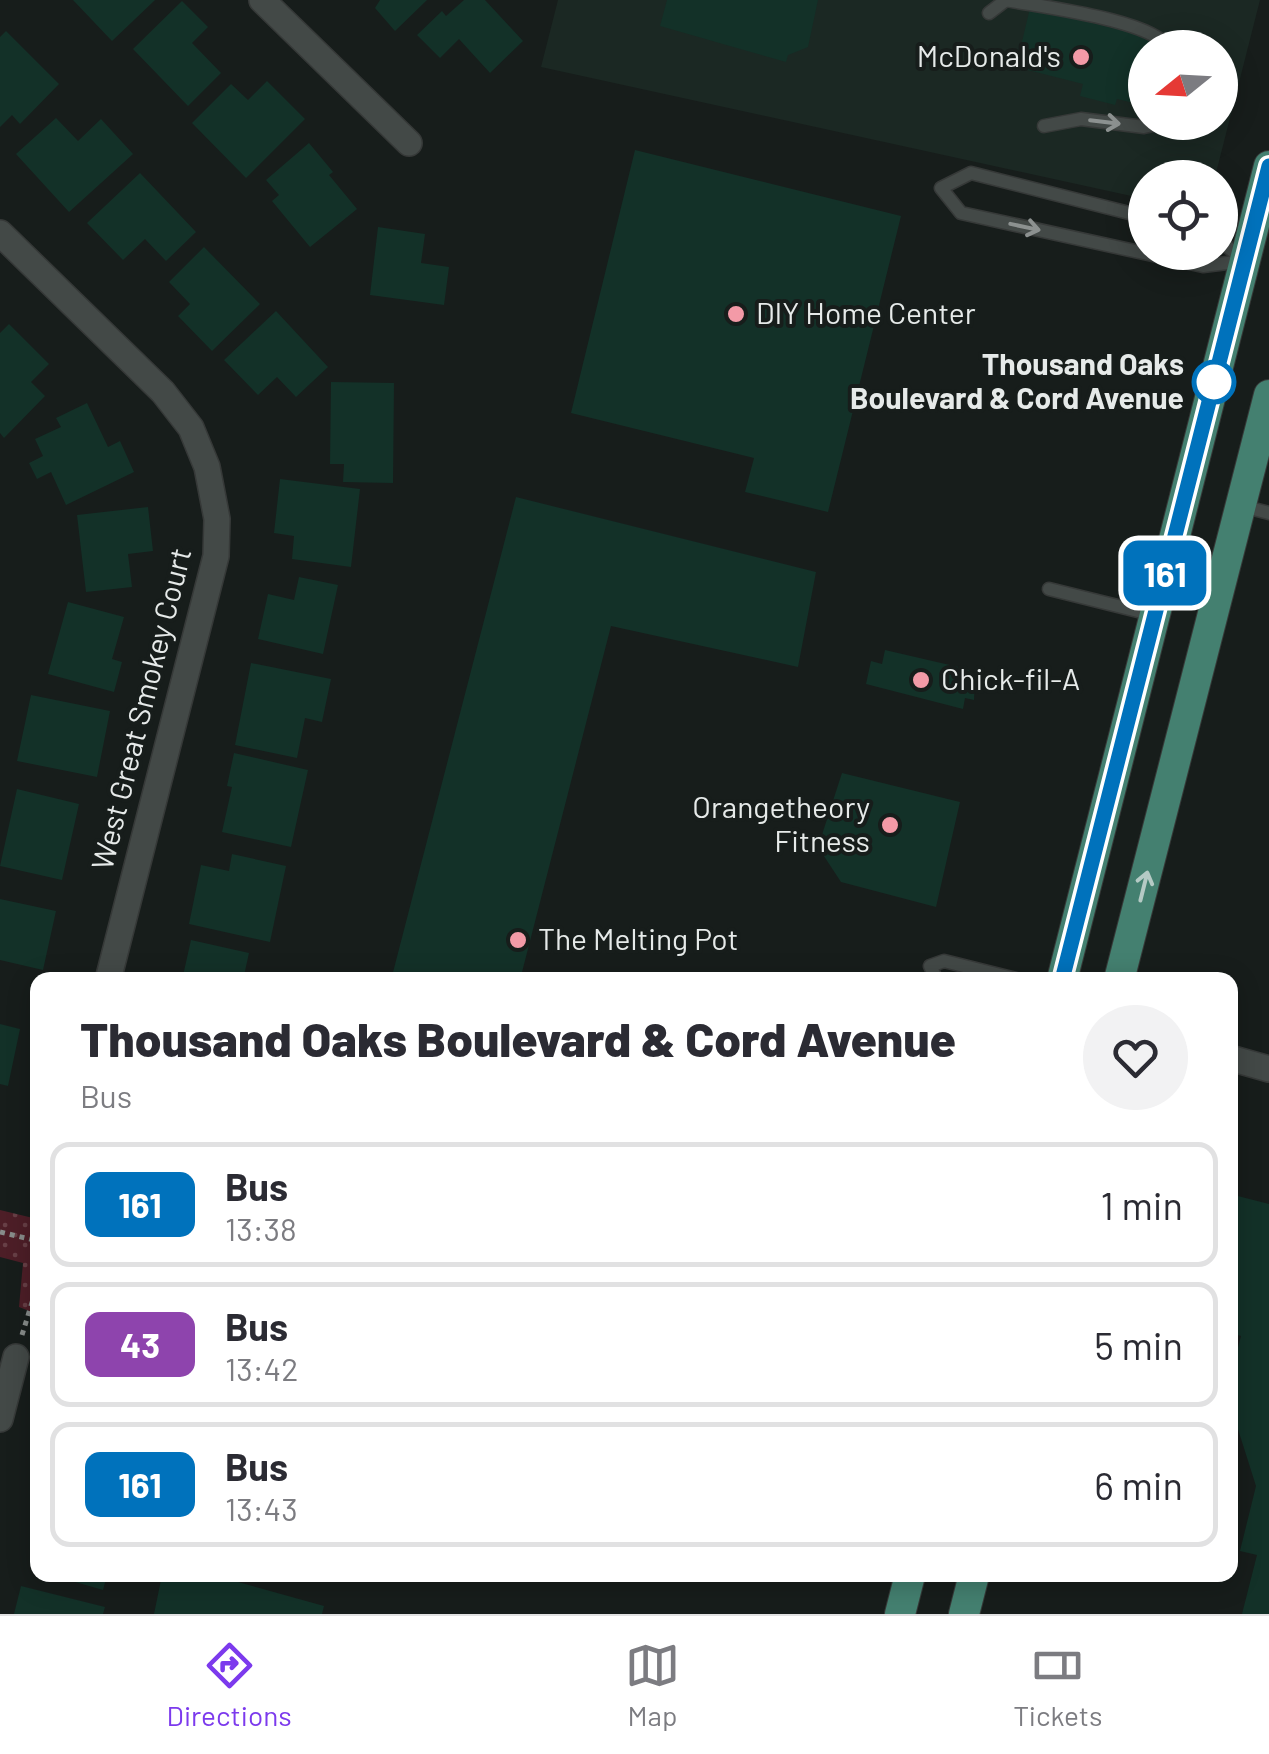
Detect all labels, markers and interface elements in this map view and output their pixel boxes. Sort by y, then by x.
north arrow [1128,30,1238,140]
map controls [1128,30,1238,270]
place label: McDonald's [917,37,1061,73]
marker: McDonald's [1070,46,1092,68]
one-way arrow [1089,113,1121,132]
button: locate [1128,160,1238,270]
one-way arrow [1008,219,1040,237]
place label: DIY Home Center [756,294,976,330]
marker: DIY Home Center [725,303,747,325]
place label: Thousand Oaks Boulevard & Cord Avenue [850,345,1184,415]
marker: Thousand Oaks Boulevard & Cord Avenue [1193,361,1235,403]
line badge: 161 [1108,540,1222,606]
street label: West Great Smokey Court [83,544,197,873]
text: 161 [1143,552,1187,594]
place label: Chick-fil-A [941,660,1080,696]
marker: Chick-fil-A [910,669,932,691]
place label: Orangetheory Fitness [692,788,870,858]
marker: Orangetheory Fitness [879,814,901,836]
one-way arrow [1135,871,1154,902]
place label: The Melting Pot [538,920,738,956]
marker: The Melting Pot [507,929,529,951]
button: heart [1083,1005,1188,1110]
text: Thousand Oaks Boulevard & Cord Avenue [80,1009,956,1067]
text: Bus [80,1076,132,1114]
text: Bus [225,1163,288,1209]
text: 1 min [1101,1182,1183,1228]
text: 161 [118,1183,162,1225]
text: 13:38 [225,1209,297,1247]
text: Bus [225,1303,288,1349]
text: 5 min [1094,1322,1183,1368]
text: 43 [120,1323,160,1365]
text: 13:42 [225,1349,298,1387]
text: Bus [225,1443,288,1489]
text: 6 min [1094,1462,1183,1508]
text: 161 [118,1463,162,1505]
text: 13:43 [225,1489,298,1527]
tab: Directions [167,1638,292,1732]
tab: Map [625,1638,680,1732]
tab: Tickets [1013,1638,1102,1732]

